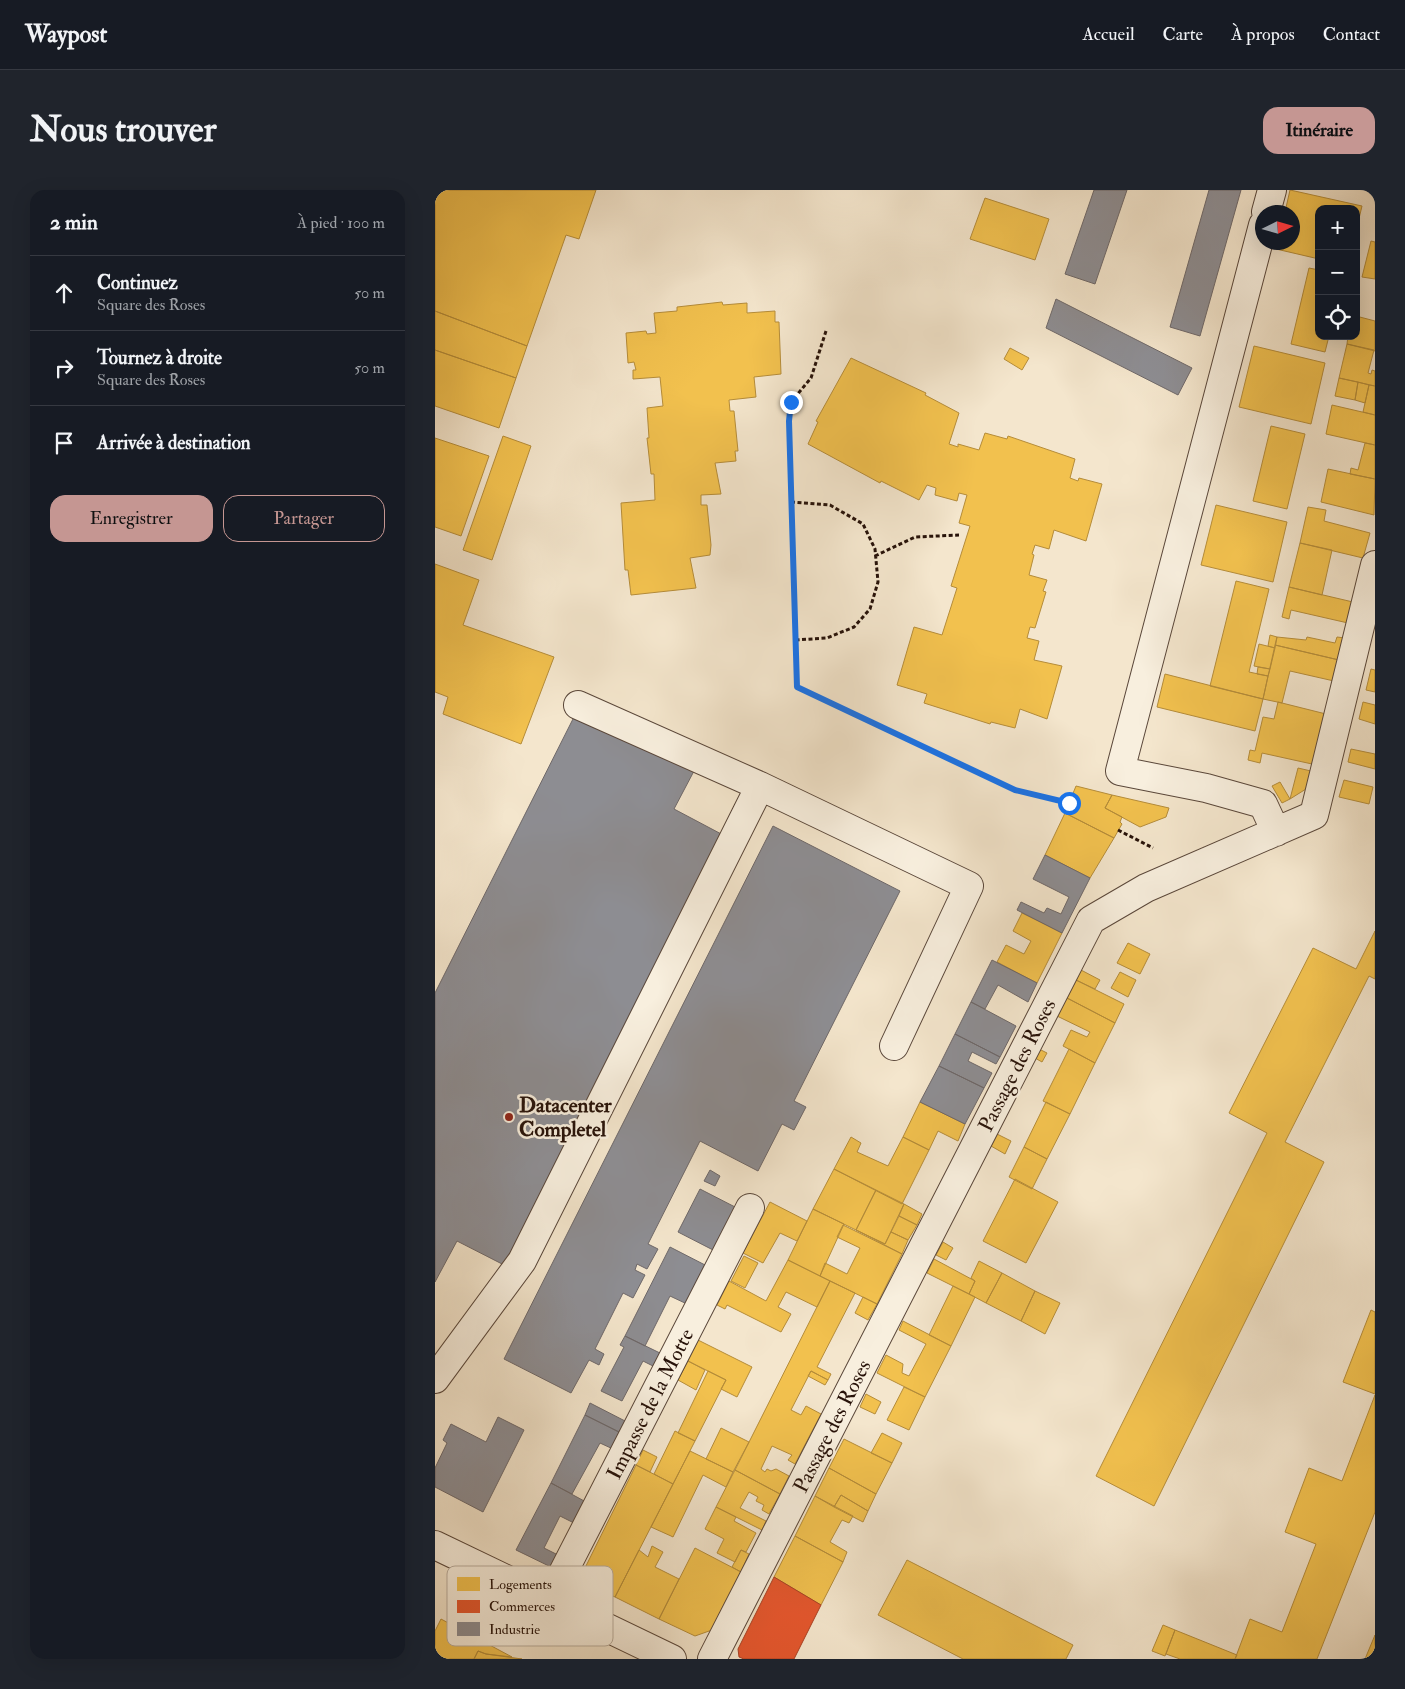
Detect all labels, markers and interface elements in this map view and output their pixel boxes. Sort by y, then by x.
text: Waypost [25,19,107,50]
text: Accueil [1082,23,1135,46]
text: Carte [1163,23,1203,46]
text: À propos [1231,23,1295,46]
text: Contact [1323,23,1380,46]
button: Itinéraire [1263,107,1375,154]
text: Nous trouver [30,108,217,152]
north arrow [1255,205,1300,250]
map controls [1315,205,1360,340]
button: + [1315,205,1360,250]
text: 2 min [50,209,98,236]
text: À pied · 100 m [297,213,385,233]
button: − [1315,250,1360,295]
text: Continuez [97,271,178,295]
icon: ahead [50,279,78,307]
text: 50 m [354,283,385,303]
text: Square des Roses [97,295,205,315]
button: locate [1315,295,1360,340]
text: Tournez à droite [97,346,222,370]
icon: right [50,354,78,382]
text: 50 m [354,358,385,378]
text: Square des Roses [97,370,205,390]
route end [780,391,803,414]
icon: arrive [50,429,78,457]
text: Arrivée à destination [97,431,251,455]
button: Enregistrer [50,495,213,542]
button: Partager [223,495,385,542]
route start [1058,792,1081,815]
street label: Passage des Roses [972,994,1063,1136]
place label: Datacenter Completel [519,1092,613,1143]
marker: Datacenter Completel [503,1111,515,1123]
street label: Impasse de la Motte [601,1324,700,1484]
street label: Passage des Roses [787,1355,878,1497]
legend [447,1566,613,1646]
text: Logements [489,1576,552,1593]
text: Commerces [489,1598,555,1615]
text: Industrie [489,1621,540,1638]

